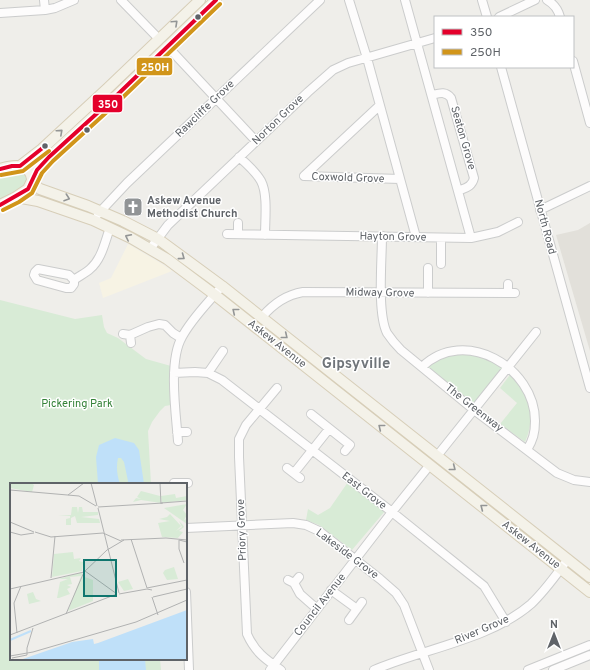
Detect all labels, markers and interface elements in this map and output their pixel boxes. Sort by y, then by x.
unlabelled marker [193,12,203,22]
legend [434,16,574,68]
one-way arrow [170,21,178,28]
text: 350 [470,25,492,41]
text: 250H [470,45,501,61]
line badge: 250H [136,57,173,76]
text: 250H [141,61,169,75]
street label: Rawcliffe Grove [172,77,238,141]
street label: Norton Grove [249,92,307,148]
line badge: 350 [92,94,123,113]
text: 350 [98,98,118,112]
street label: Seaton Grove [447,104,479,172]
unlabelled marker [82,125,92,135]
one-way arrow [56,129,63,136]
unlabelled marker [40,141,50,151]
street label: Coxwold Grove [311,170,385,186]
one-way arrow [63,194,70,202]
place label: Askew Avenue Methodist Church [147,194,238,221]
church icon: Askew Avenue Methodist Church [122,196,144,218]
street label: North Road [531,198,559,256]
street label: Hayton Grove [359,229,427,245]
one-way arrow [125,234,133,242]
one-way arrow [178,252,185,259]
street label: Midway Grove [345,285,415,301]
one-way arrow [232,309,239,316]
street label: Askew Avenue [245,317,309,371]
one-way arrow [280,332,288,339]
district label: Gipsyville [322,355,390,374]
street label: The Greenway [442,381,506,435]
park label: Pickering Park [41,397,113,411]
one-way arrow [378,424,385,431]
one-way arrow [449,464,456,471]
street label: East Grove [339,469,389,513]
inset map [10,483,187,660]
street label: Priory Grove [234,499,250,561]
one-way arrow [480,505,487,512]
street label: Askew Avenue [499,518,563,572]
street label: Lakeside Grove [313,526,381,582]
street label: Council Avenue [291,571,349,639]
street label: River Grove [453,612,511,648]
north arrow [534,614,574,654]
text: N [550,618,558,632]

